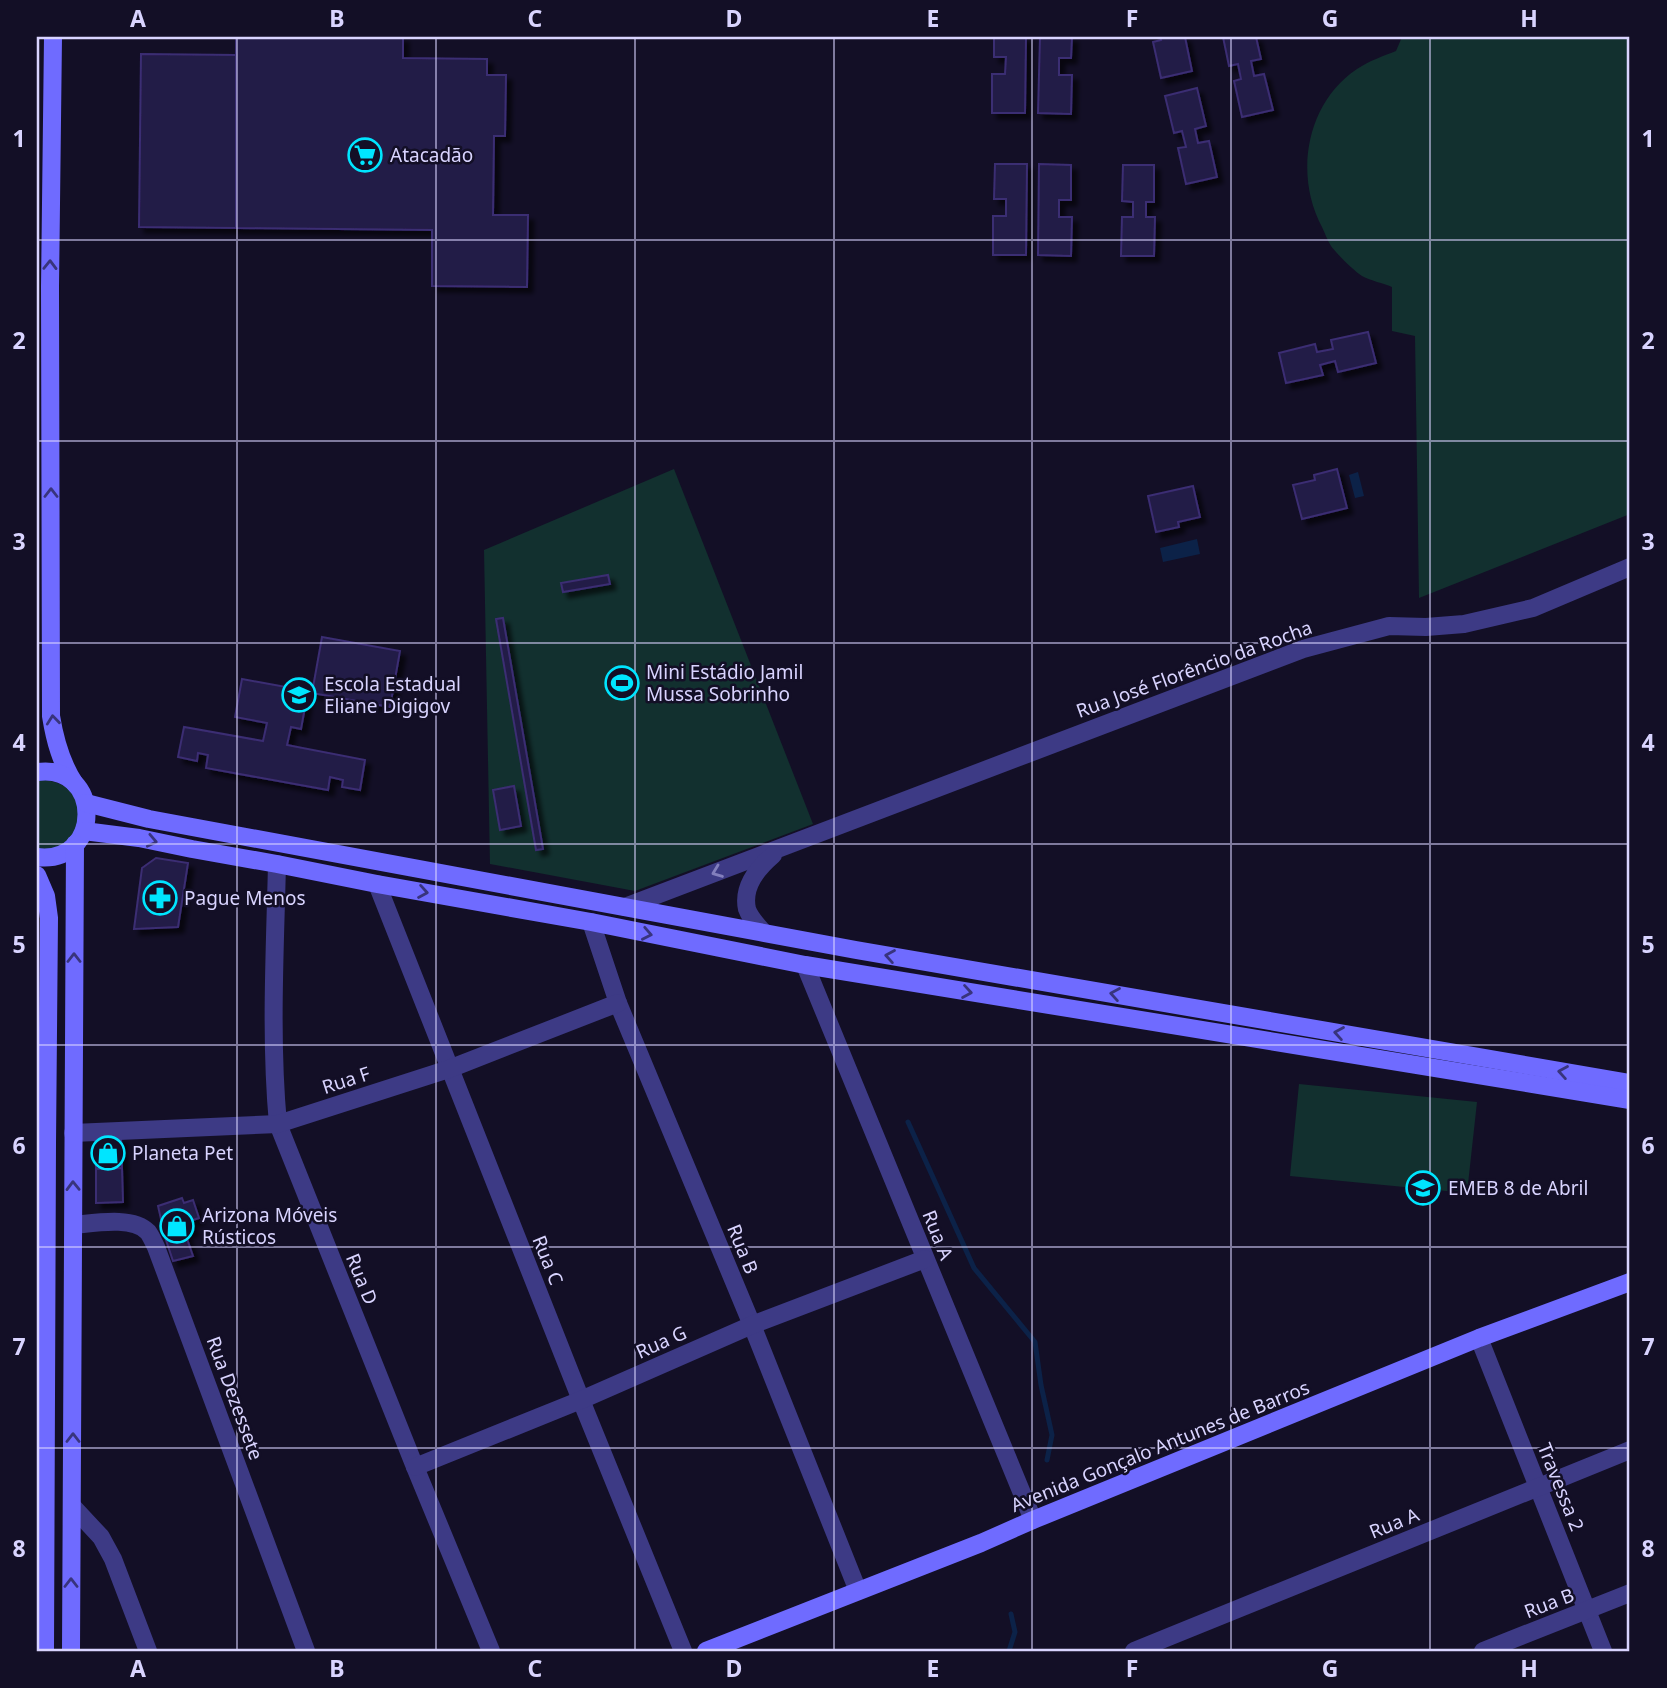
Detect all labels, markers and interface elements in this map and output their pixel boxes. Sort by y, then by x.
text: A [130,2,146,34]
text: B [329,2,345,34]
text: C [528,2,543,34]
text: D [726,2,742,34]
text: E [927,2,939,34]
text: F [1126,2,1138,34]
text: G [1322,2,1338,34]
text: H [1520,2,1538,34]
text: 1 [12,122,26,154]
text: 1 [1641,122,1655,154]
supermarket icon: Atacadão [346,136,384,174]
place label: Atacadão [390,142,473,168]
one-way arrow [42,259,58,270]
text: 2 [12,324,26,356]
text: 2 [1641,324,1655,356]
one-way arrow [43,487,59,497]
text: 3 [12,525,26,557]
text: 3 [1641,525,1655,557]
street label: Rua José Florêncio da Rocha [1072,614,1316,724]
place label: Mini Estádio Jamil Mussa Sobrinho [646,659,803,707]
sports icon: Mini Estádio Jamil Mussa Sobrinho [603,664,641,702]
place label: Escola Estadual Eliane Digigov [324,671,461,719]
school or university icon: Escola Estadual Eliane Digigov [280,676,318,714]
one-way arrow [45,714,60,726]
text: 4 [12,726,26,758]
text: 4 [1641,726,1655,758]
one-way arrow [146,833,158,847]
one-way arrow [712,864,724,878]
pharmacy icon: Pague Menos [141,879,179,917]
one-way arrow [417,884,429,899]
place label: Pague Menos [184,885,306,911]
one-way arrow [641,925,653,940]
text: 5 [12,928,26,960]
text: 5 [1641,928,1655,960]
one-way arrow [884,949,896,964]
one-way arrow [66,953,82,963]
one-way arrow [961,984,973,999]
one-way arrow [1109,987,1120,1002]
one-way arrow [1333,1026,1345,1041]
street label: Rua F [319,1060,373,1100]
one-way arrow [1557,1065,1569,1080]
text: 6 [12,1129,26,1161]
text: 6 [1641,1129,1655,1161]
shop icon: Planeta Pet [89,1134,127,1172]
place label: Planeta Pet [132,1140,233,1166]
school or university icon: EMEB 8 de Abril [1404,1169,1442,1207]
place label: EMEB 8 de Abril [1448,1175,1588,1201]
one-way arrow [65,1180,81,1191]
place label: Arizona Móveis Rústicos [202,1202,337,1250]
street label: Rua A [916,1206,960,1264]
shop icon: Arizona Móveis Rústicos [158,1207,196,1245]
street label: Rua B [721,1220,765,1278]
street label: Rua C [526,1231,570,1289]
street label: Rua D [340,1250,384,1308]
street label: Rua G [632,1319,690,1365]
text: 7 [12,1330,26,1362]
text: 7 [1641,1330,1655,1362]
street label: Rua Dezessete [201,1333,269,1463]
street label: Avenida Gonçalo Antunes de Barros [1007,1374,1313,1518]
one-way arrow [65,1432,81,1443]
street label: Travessa 2 [1532,1439,1590,1535]
street label: Rua A [1365,1501,1423,1545]
text: 8 [12,1532,26,1564]
text: 8 [1641,1532,1655,1564]
one-way arrow [64,1577,79,1588]
street label: Rua B [1520,1582,1578,1624]
text: A [130,1652,146,1684]
text: B [329,1652,345,1684]
text: C [528,1652,543,1684]
text: D [726,1652,742,1684]
text: E [927,1652,939,1684]
text: F [1126,1652,1138,1684]
text: G [1322,1652,1338,1684]
text: H [1520,1652,1538,1684]

